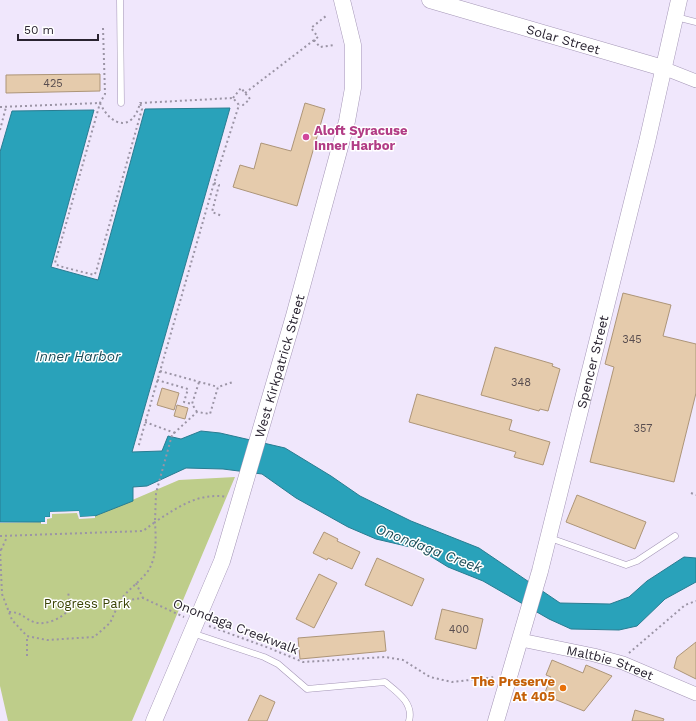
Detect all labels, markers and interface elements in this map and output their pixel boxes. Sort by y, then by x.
scale bar [18,16,98,42]
street label: Solar Street [525,22,602,57]
text: 50 m [24,23,54,37]
house number: 425 [43,77,63,90]
place label: Aloft Syracuse Inner Harbor [314,123,408,153]
marker: Aloft Syracuse Inner Harbor [301,132,311,142]
street label: West Kirkpatrick Street [252,292,308,440]
street label: Spencer Street [574,313,612,410]
house number: 345 [622,333,642,346]
water label: Inner Harbor [36,348,121,364]
house number: 348 [511,376,531,389]
house number: 357 [634,422,653,435]
water label: Onondaga Creek [374,520,485,576]
park label: Progress Park [44,596,131,611]
street label: Onondaga Creekwalk [171,596,301,658]
house number: 400 [449,623,469,636]
street label: Maltbie Street [565,643,656,683]
place label: The Preserve At 405 [471,674,555,704]
marker: The Preserve At 405 [558,683,568,693]

